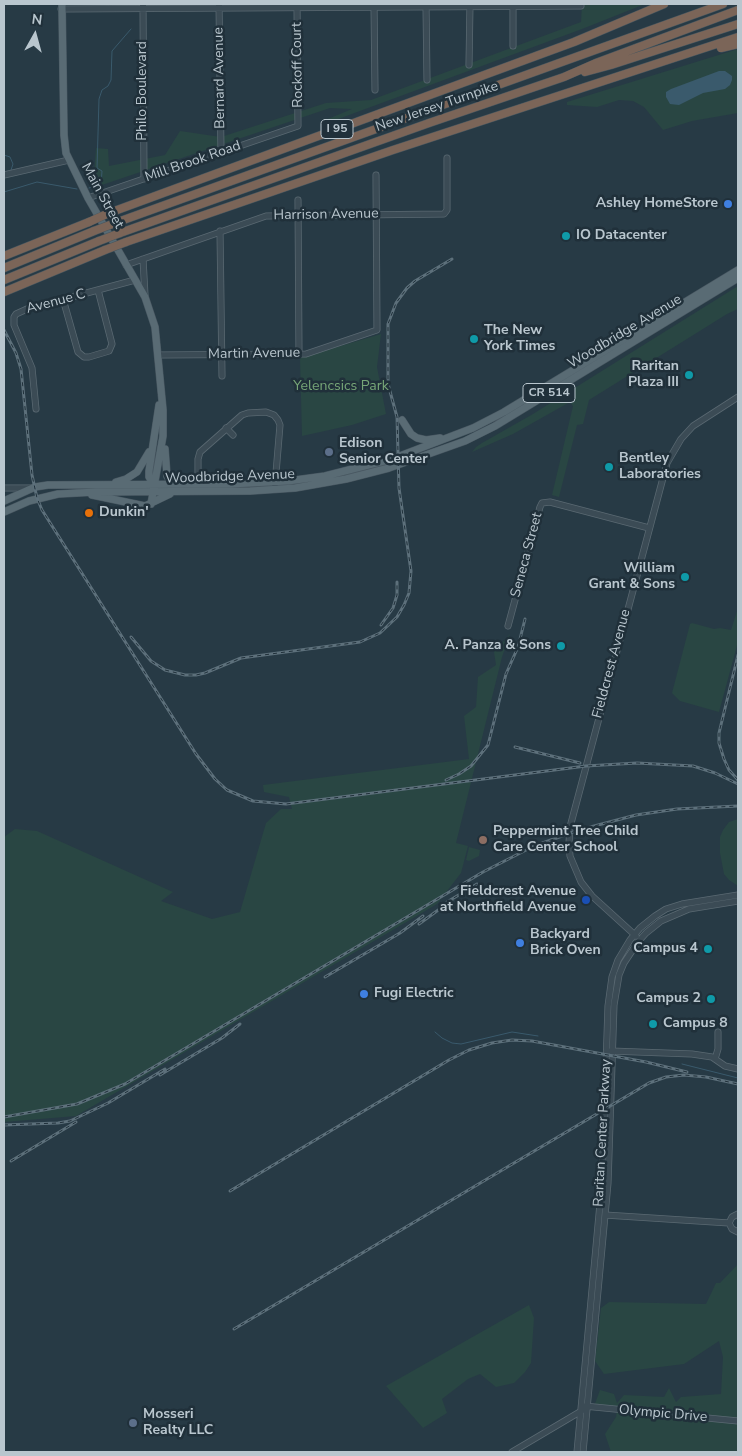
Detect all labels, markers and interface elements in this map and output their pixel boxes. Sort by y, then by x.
north arrow [10,10,60,60]
text: N [31,10,43,30]
street label: Rockoff Court [289,22,307,108]
street label: Bernard Avenue [211,27,229,129]
street label: Philo Boulevard [135,41,151,141]
street label: New Jersey Turnpike [373,78,501,136]
road number: I 95 [321,120,353,138]
street label: Mill Brook Road [143,138,243,186]
street label: Main Street [77,160,127,232]
place label: Ashley HomeStore [596,196,718,212]
marker: Ashley HomeStore [722,198,734,210]
street label: Harrison Avenue [273,206,379,224]
place label: IO Datacenter [576,228,667,244]
marker: IO Datacenter [560,230,572,242]
street label: Avenue C [25,286,87,318]
street label: Woodbridge Avenue [565,291,685,373]
place label: The New York Times [484,323,555,356]
marker: The New York Times [468,333,480,345]
street label: Martin Avenue [208,345,300,363]
place label: Raritan Plaza III [628,359,679,392]
marker: Raritan Plaza III [683,369,695,381]
park label: Yelencsics Park [293,379,389,395]
road number: CR 514 [523,383,575,402]
place label: Edison Senior Center [339,436,428,468]
marker: Edison Senior Center [323,446,335,458]
place label: Bentley Laboratories [619,451,701,484]
marker: Bentley Laboratories [603,461,615,473]
street label: Woodbridge Avenue [165,466,295,488]
place label: Dunkin' [99,505,149,521]
marker: Dunkin' [83,507,95,519]
street label: Seneca Street [508,511,546,599]
place label: William Grant & Sons [588,561,675,594]
marker: William Grant & Sons [679,571,691,583]
street label: Fieldcrest Avenue [589,608,635,720]
place label: A. Panza & Sons [445,638,551,654]
marker: A. Panza & Sons [555,640,567,652]
place label: Peppermint Tree Child Care Center School [493,824,638,856]
marker: Peppermint Tree Child Care Center School [477,834,489,846]
place label: Fieldcrest Avenue at Northfield Avenue [440,884,576,916]
marker: Fieldcrest Avenue at Northfield Avenue [580,894,592,906]
place label: Backyard Brick Oven [530,927,601,960]
marker: Backyard Brick Oven [514,937,526,949]
place label: Campus 4 [633,941,698,957]
marker: Campus 4 [702,943,714,955]
place label: Fugi Electric [374,986,454,1002]
marker: Fugi Electric [358,988,370,1000]
place label: Campus 2 [636,991,701,1007]
marker: Campus 2 [705,993,717,1005]
place label: Campus 8 [663,1016,728,1032]
marker: Campus 8 [647,1018,659,1030]
street label: Raritan Center Parkway [591,1059,615,1207]
street label: Olympic Drive [618,1402,708,1426]
place label: Mosseri Realty LLC [143,1407,213,1440]
marker: Mosseri Realty LLC [127,1417,139,1429]

